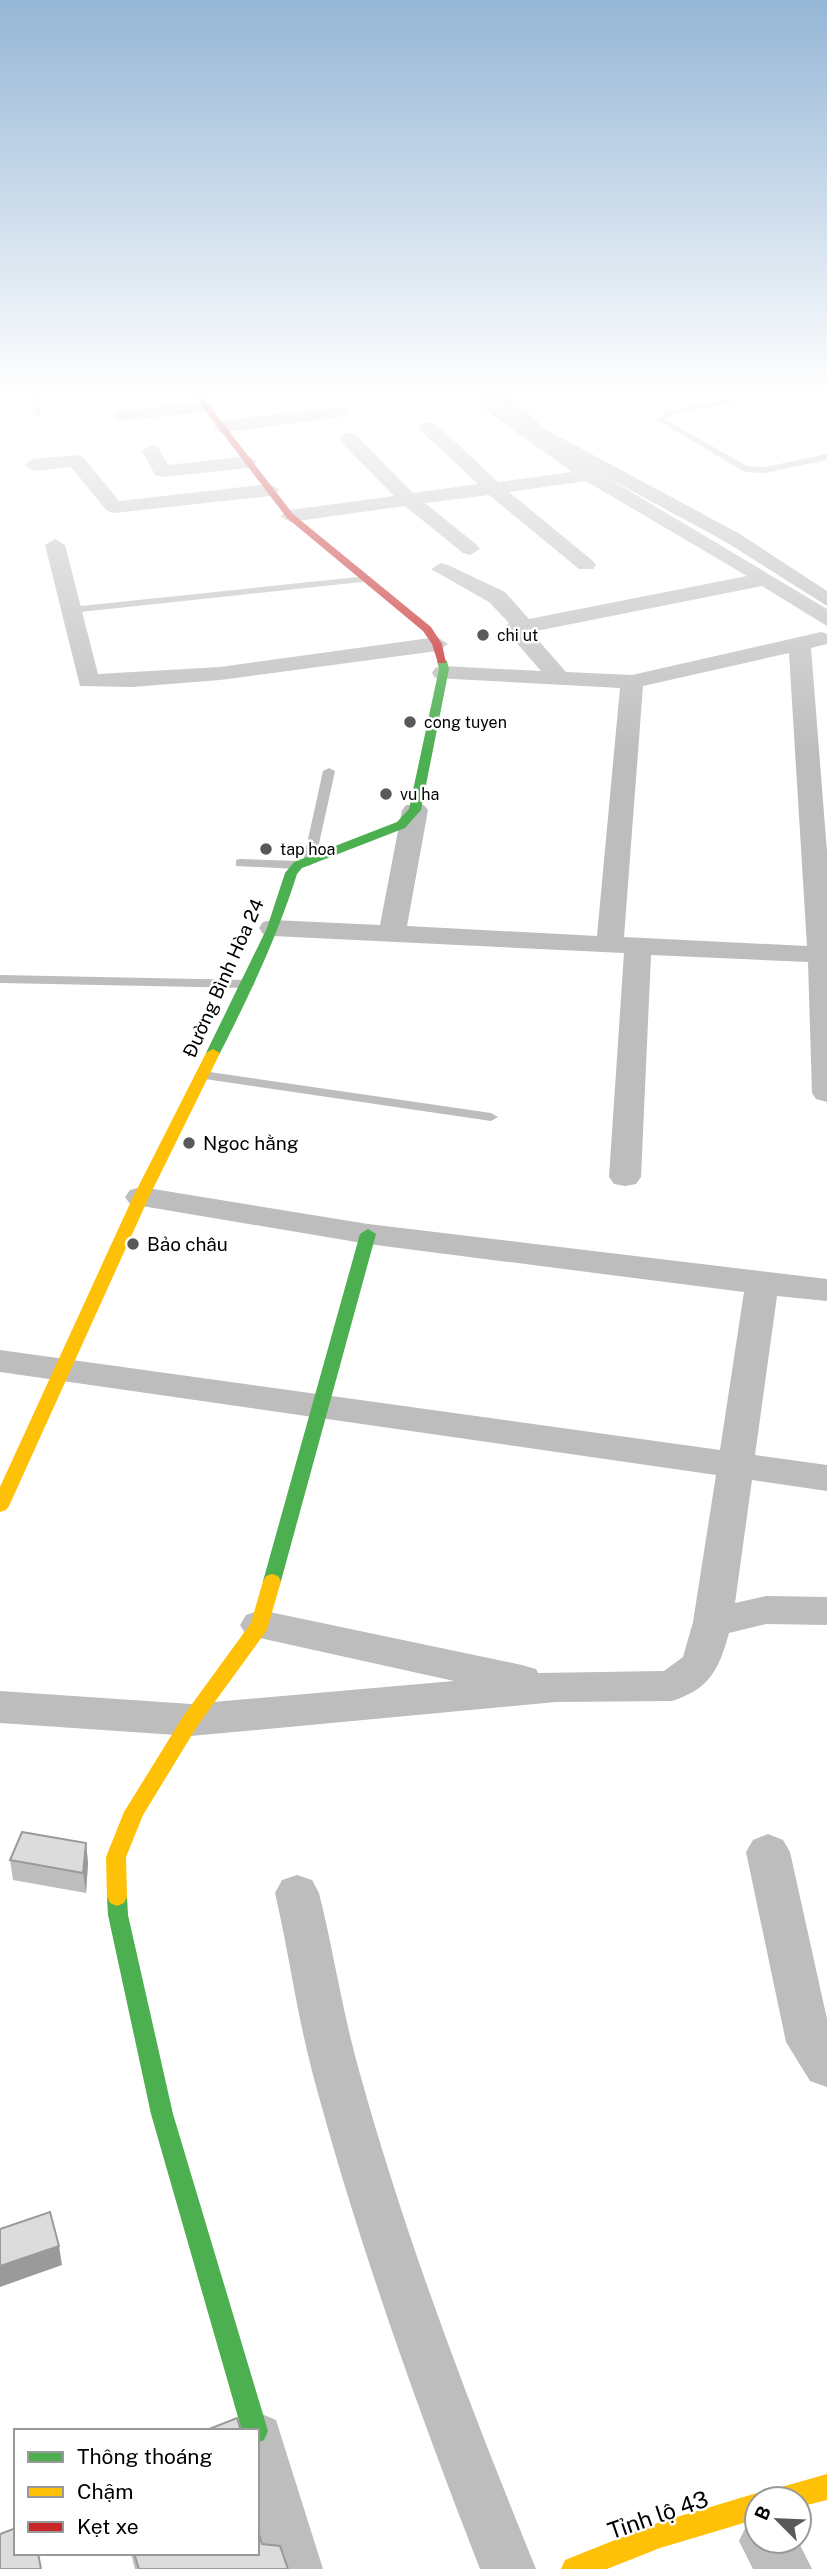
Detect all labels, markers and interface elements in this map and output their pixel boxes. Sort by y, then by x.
place label: chi ut [497,626,538,645]
marker: chi ut [475,627,491,643]
place label: cong tuyen [424,713,507,732]
marker: cong tuyen [402,714,418,730]
place label: vu ha [400,785,439,804]
marker: vu ha [378,786,394,802]
place label: tap hoa [280,840,335,859]
marker: tap hoa [258,841,274,857]
street label: Đường Bình Hòa 24 [178,895,268,1061]
place label: Ngoc hằng [203,1132,299,1154]
marker: Ngoc hằng [181,1135,197,1151]
place label: Bảo châu [147,1233,228,1255]
marker: Bảo châu [125,1236,141,1252]
legend [14,2429,259,2555]
text: Thông thoáng [77,2444,213,2469]
text: Chậm [77,2479,133,2504]
street label: Tỉnh lộ 43 [604,2485,712,2544]
north arrow [743,2485,813,2555]
text: B [750,2503,775,2524]
text: Kẹt xe [77,2514,139,2539]

